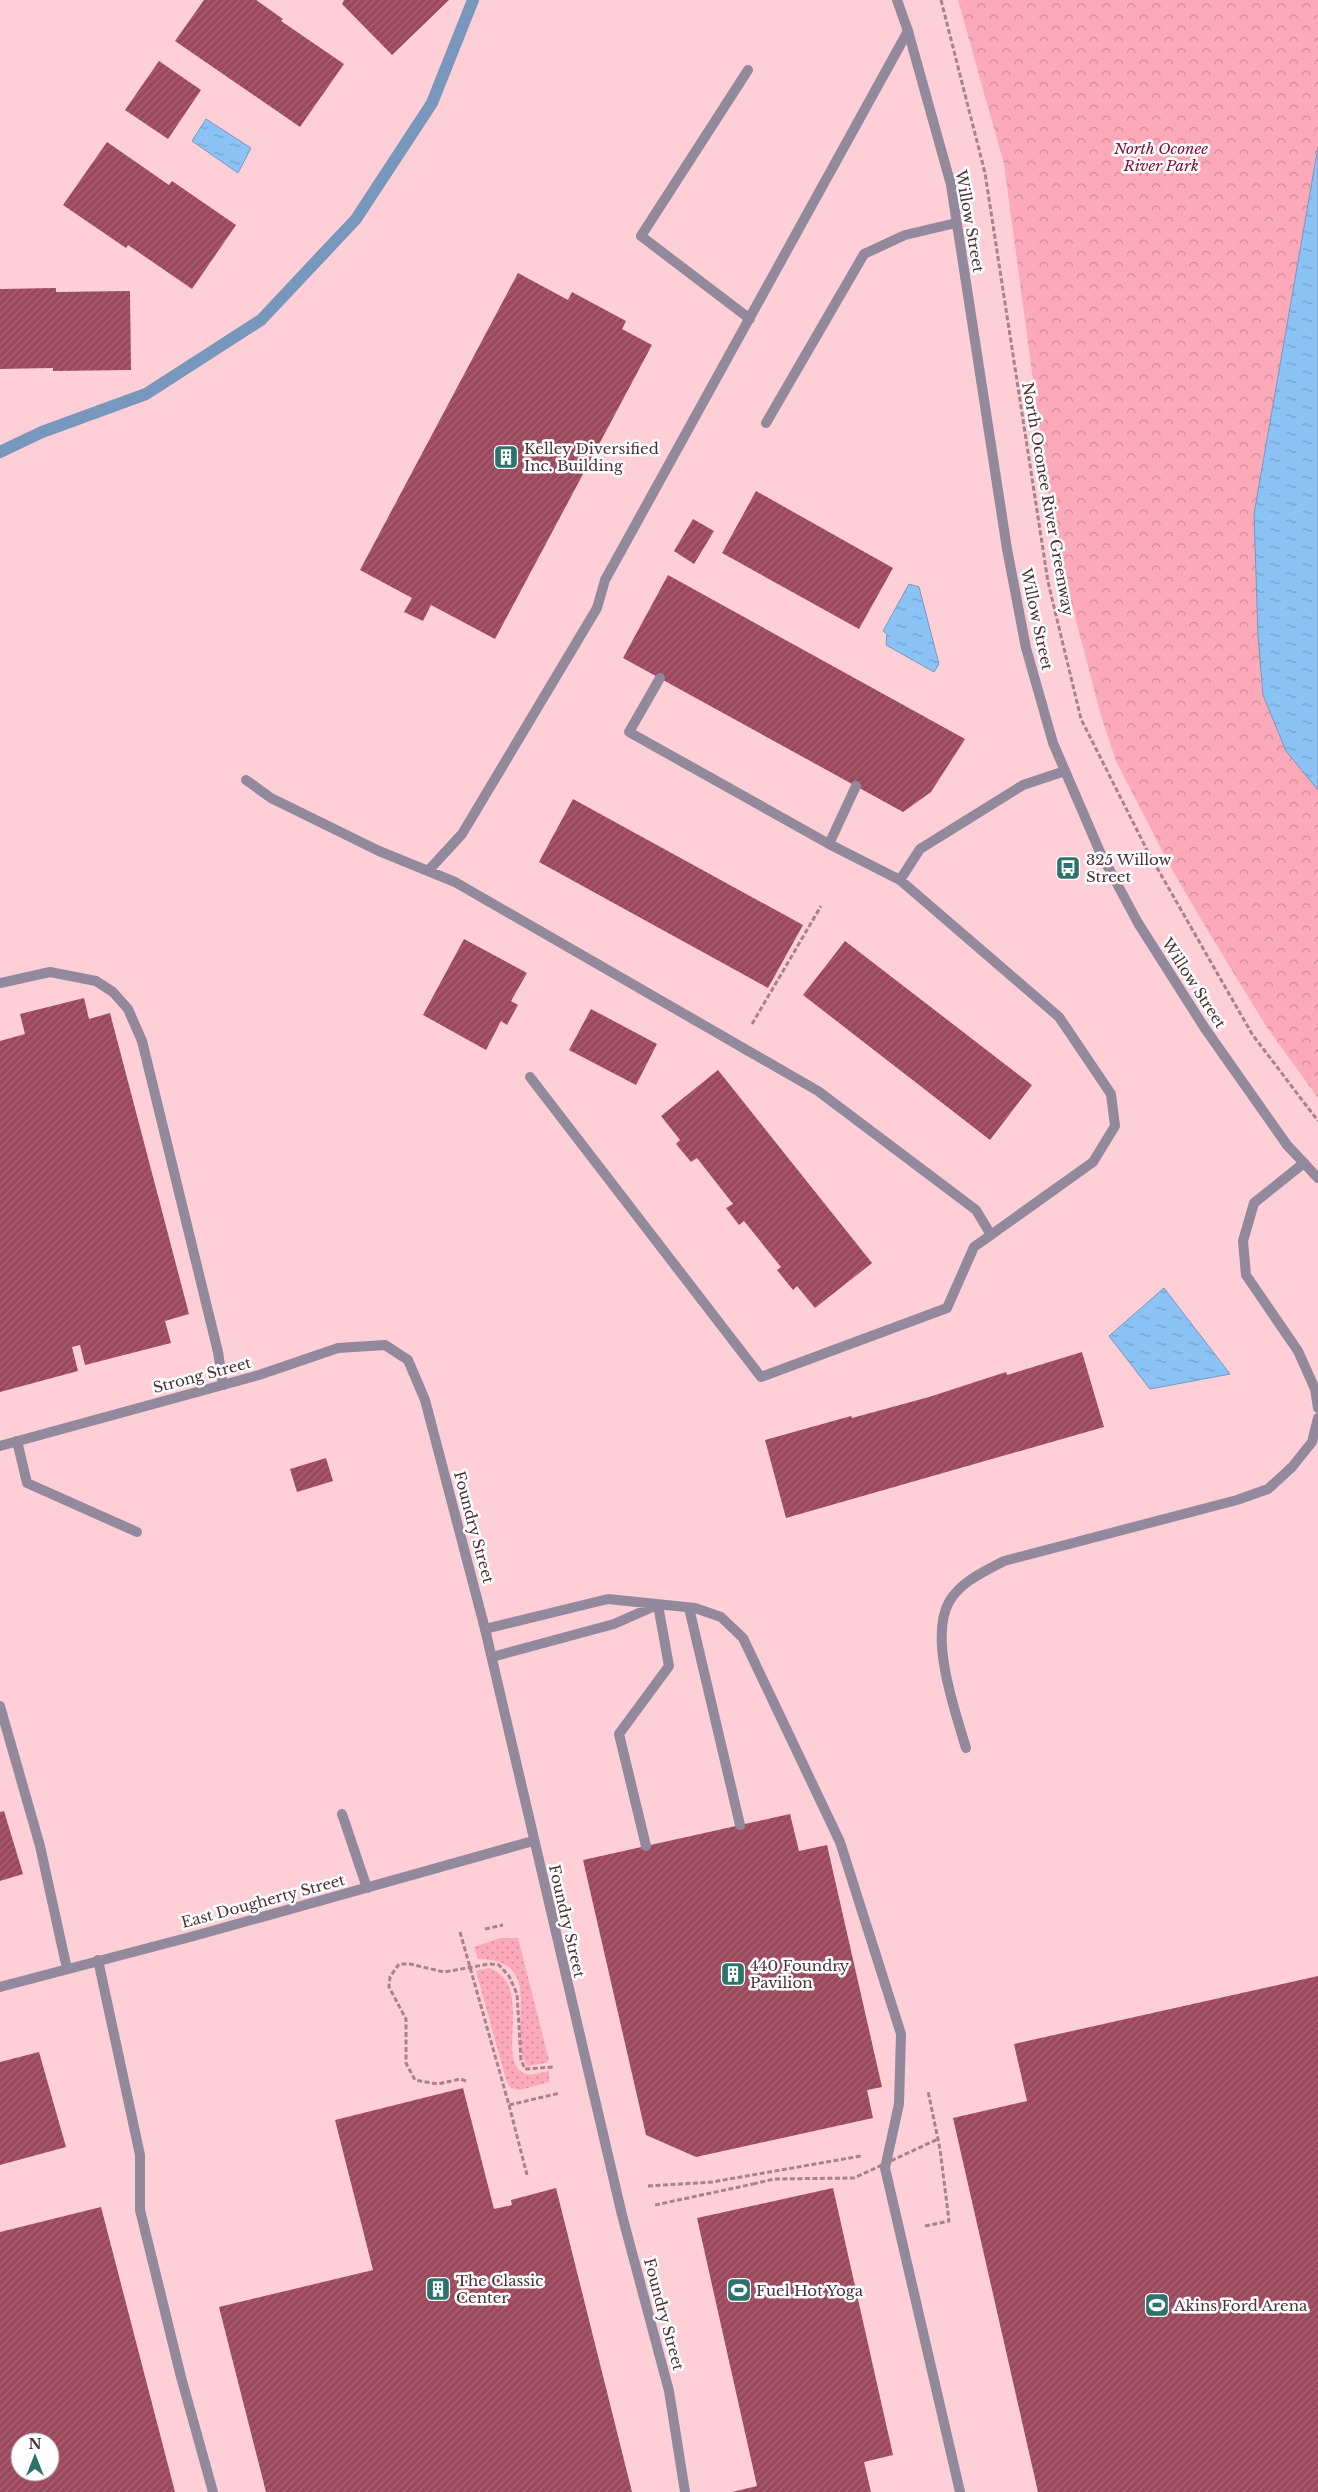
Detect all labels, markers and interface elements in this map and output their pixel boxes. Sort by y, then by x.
park label: North Oconee River Park [1113,139,1208,175]
street label: Willow Street [951,167,988,274]
street label: North Oconee River Greenway [1018,381,1078,618]
place label: Kelley Diversified Inc. Building [524,439,659,475]
building icon: Kelley Diversified Inc. Building [493,444,519,470]
street label: Willow Street [1017,565,1057,672]
place label: 325 Willow Street [1086,850,1172,886]
bus stop icon: 325 Willow Street [1055,855,1081,881]
street label: Willow Street [1157,934,1230,1032]
street label: Strong Street [151,1353,253,1397]
street label: Foundry Street [450,1469,498,1586]
street label: Foundry Street [545,1863,589,1980]
street label: East Dougherty Street [179,1870,347,1932]
place label: 440 Foundry Pavilion [750,1956,849,1992]
building icon: 440 Foundry Pavilion [720,1961,746,1987]
street label: Foundry Street [640,2256,688,2373]
place label: The Classic Center [456,2271,543,2307]
building icon: The Classic Center [425,2276,451,2302]
sports icon: Fuel Hot Yoga [726,2277,752,2303]
place label: Fuel Hot Yoga [756,2281,864,2300]
sports icon: Akins Ford Arena [1144,2292,1170,2318]
place label: Akins Ford Arena [1173,2296,1308,2315]
north arrow [10,2432,60,2482]
text: N [28,2435,42,2453]

